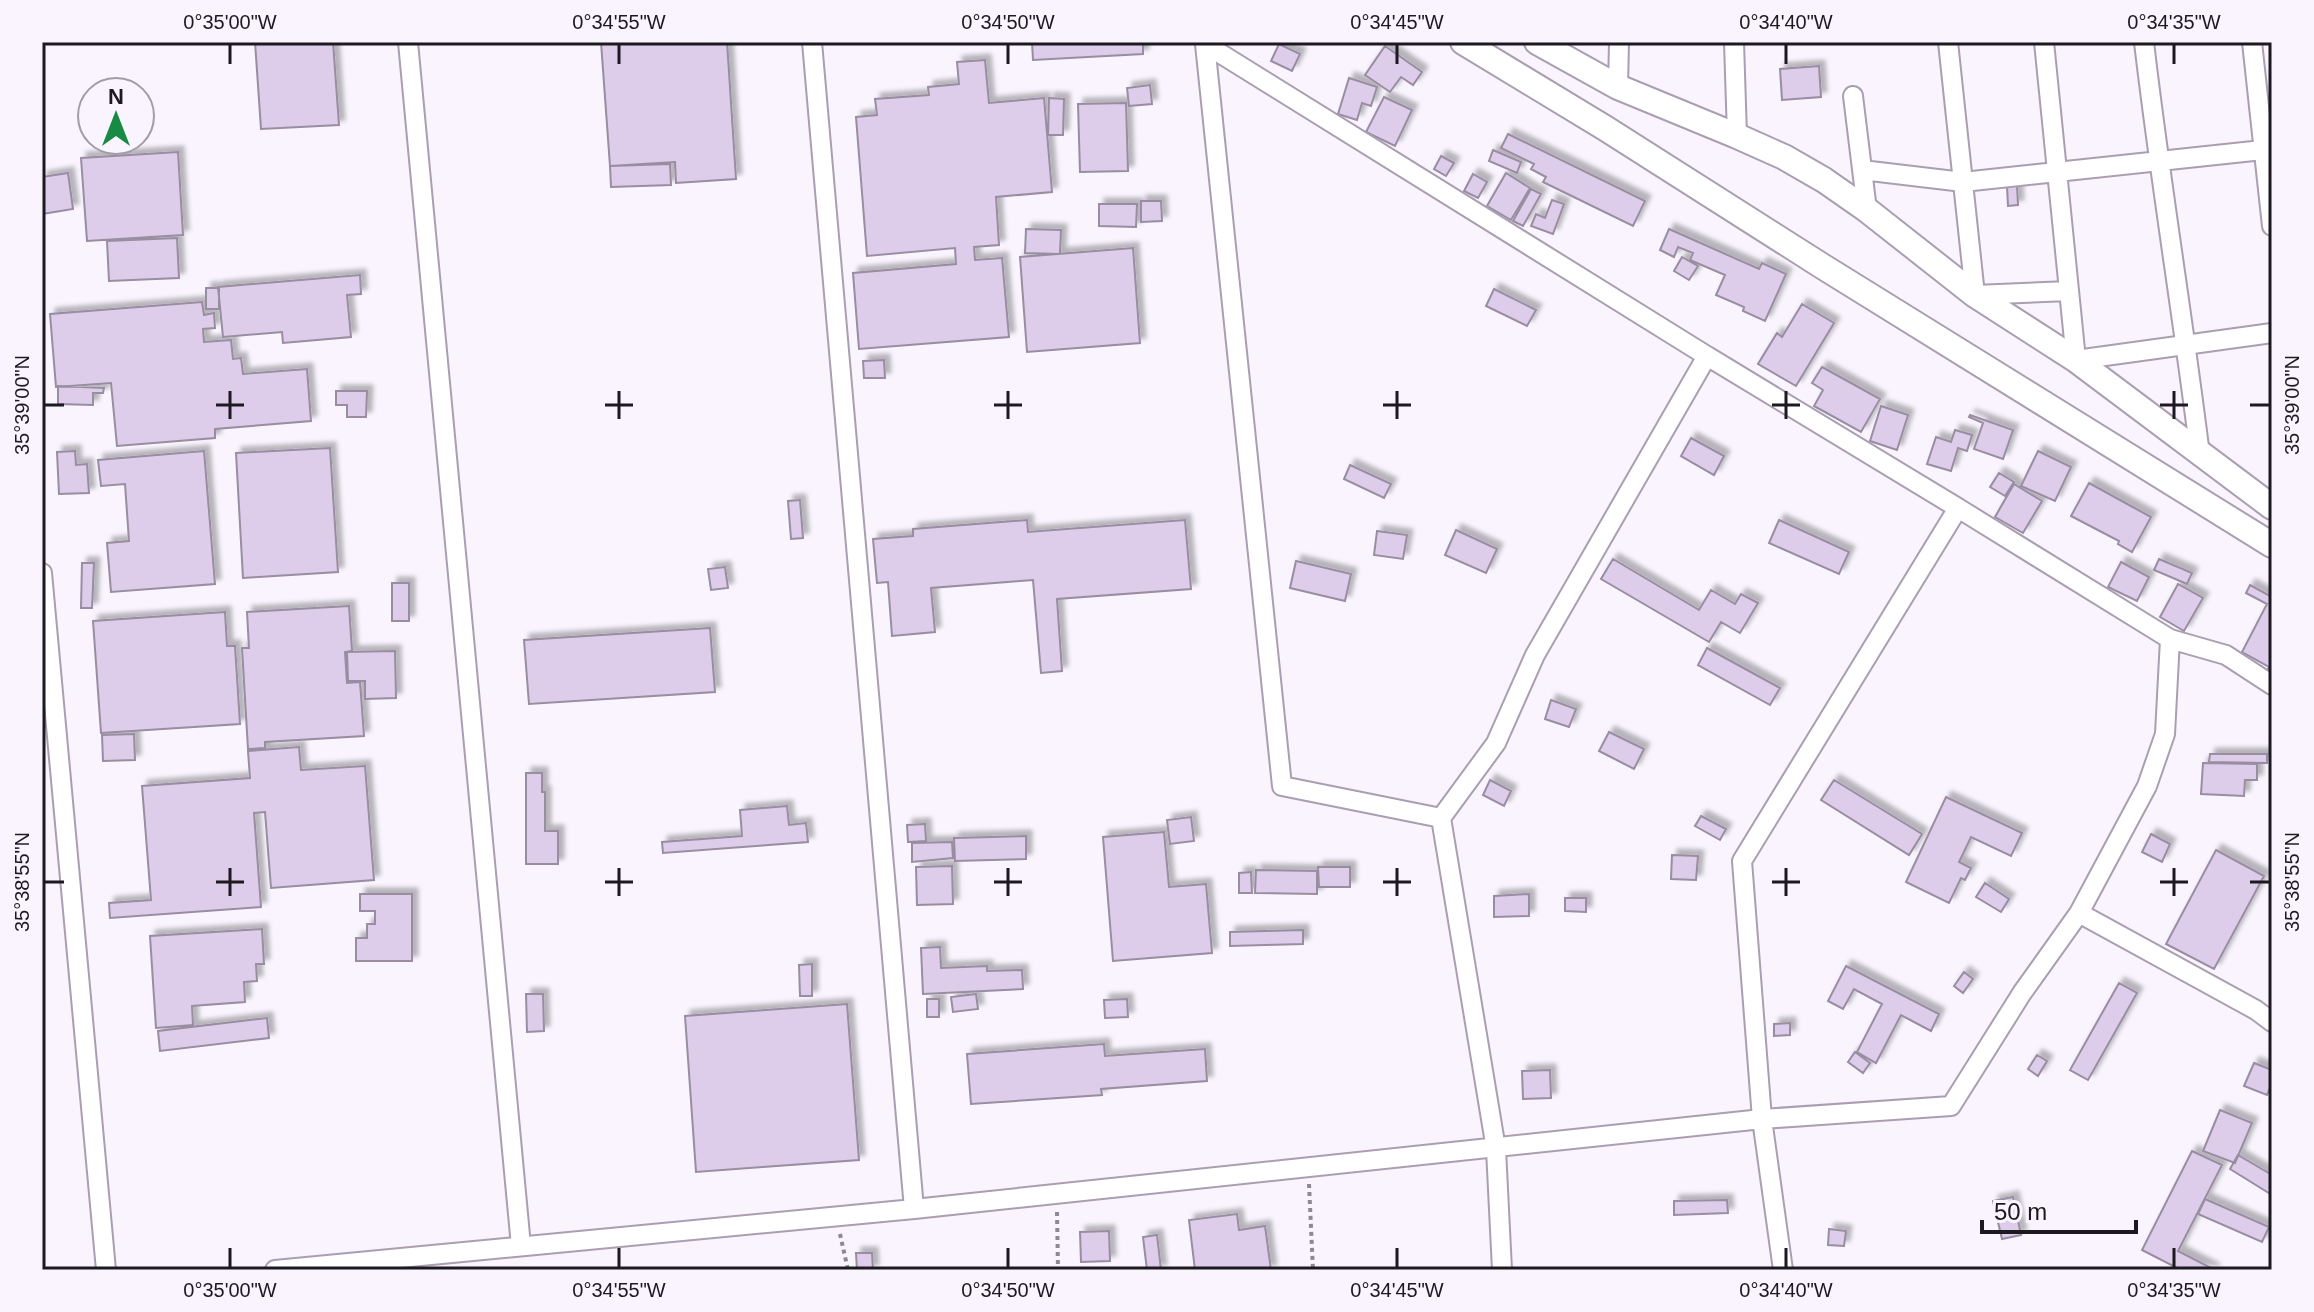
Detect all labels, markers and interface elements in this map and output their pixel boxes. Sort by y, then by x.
text: 0°35'00"W [183,11,277,33]
text: 0°34'55"W [572,11,666,33]
text: 0°34'50"W [961,11,1055,33]
text: 0°34'45"W [1350,11,1444,33]
text: 0°34'40"W [1739,11,1833,33]
text: 0°34'35"W [2127,11,2221,33]
north arrow [76,76,156,156]
text: N [108,84,124,109]
text: 35°39'00"N [11,355,33,455]
text: 35°39'00"N [2281,355,2303,455]
text: 35°38'55"N [11,832,33,932]
text: 35°38'55"N [2281,832,2303,932]
scale bar [1982,1184,2136,1234]
text: 50 m [1994,1198,2047,1225]
text: 0°35'00"W [183,1279,277,1301]
text: 0°34'55"W [572,1279,666,1301]
text: 0°34'50"W [961,1279,1055,1301]
text: 0°34'45"W [1350,1279,1444,1301]
text: 0°34'40"W [1739,1279,1833,1301]
text: 0°34'35"W [2127,1279,2221,1301]

